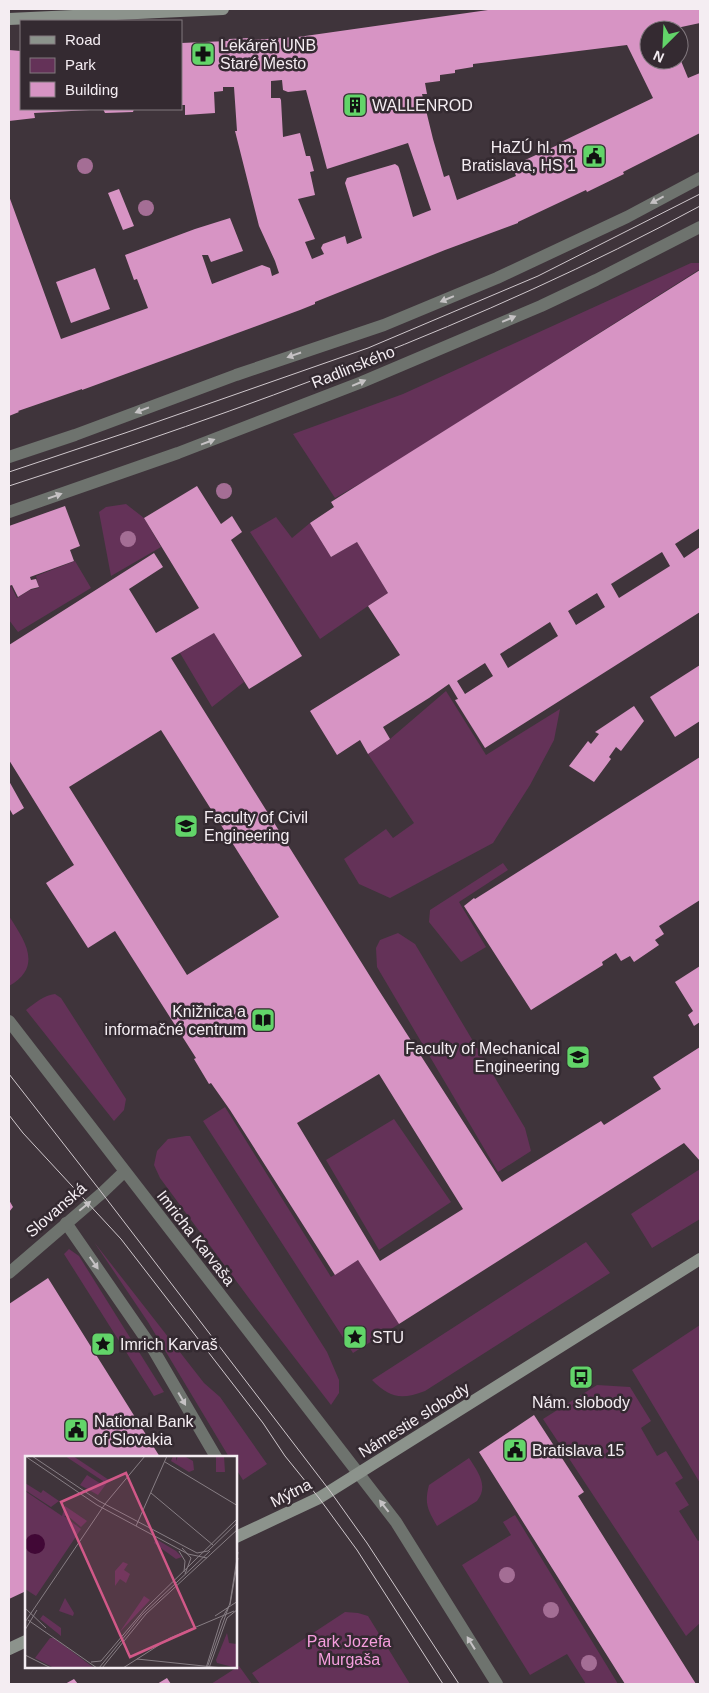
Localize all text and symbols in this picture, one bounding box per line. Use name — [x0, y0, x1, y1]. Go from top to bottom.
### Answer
legend — [20, 20, 182, 110]
north arrow — [639, 20, 689, 70]
text: Road — [65, 31, 101, 48]
place label: Lekáreň UNB Staré Mesto — [220, 37, 316, 72]
pharmacy icon: Lekáreň UNB Staré Mesto — [190, 41, 216, 67]
text: N — [651, 48, 667, 66]
text: Park — [65, 56, 96, 73]
text: Building — [65, 81, 118, 98]
building icon: WALLENROD — [342, 92, 368, 118]
place label: WALLENROD — [372, 97, 473, 114]
place label: HaZÚ hl. m. Bratislava, HS 1 — [461, 138, 576, 174]
public building icon: HaZÚ hl. m. Bratislava, HS 1 — [581, 143, 607, 169]
one-way arrow — [650, 196, 664, 204]
one-way arrow — [439, 295, 454, 303]
one-way arrow — [502, 315, 516, 323]
street label: Radlinského — [309, 343, 397, 391]
one-way arrow — [287, 352, 302, 360]
one-way arrow — [352, 378, 366, 386]
one-way arrow — [134, 407, 149, 414]
one-way arrow — [201, 438, 216, 446]
one-way arrow — [48, 492, 63, 500]
place label: Faculty of Civil Engineering — [204, 809, 308, 844]
school or university icon: Faculty of Civil Engineering — [173, 813, 199, 839]
place label: Knižnica a informačné centrum — [105, 1003, 246, 1038]
library icon: Knižnica a informačné centrum — [250, 1007, 276, 1033]
place label: Faculty of Mechanical Engineering — [405, 1040, 560, 1075]
school or university icon: Faculty of Mechanical Engineering — [565, 1044, 591, 1070]
street label: Slovanská — [23, 1179, 90, 1241]
street label: Imricha Karvaša — [154, 1187, 238, 1289]
one-way arrow — [78, 1201, 91, 1212]
one-way arrow — [89, 1256, 98, 1270]
place icon: STU — [342, 1324, 368, 1350]
place label: STU — [372, 1329, 404, 1346]
place icon: Imrich Karvaš — [90, 1331, 116, 1357]
place label: Imrich Karvaš — [120, 1336, 218, 1353]
bus stop icon: Nám. slobody — [568, 1364, 594, 1390]
street label: Námestie slobody — [356, 1379, 472, 1461]
one-way arrow — [178, 1393, 187, 1406]
place label: Nám. slobody — [532, 1394, 630, 1411]
place label: National Bank of Slovakia — [94, 1413, 195, 1448]
public building icon: National Bank of Slovakia — [63, 1417, 89, 1443]
public building icon: Bratislava 15 — [502, 1437, 528, 1463]
place label: Bratislava 15 — [532, 1442, 625, 1459]
inset map — [25, 1456, 238, 1668]
street label: Mýtna — [268, 1475, 314, 1510]
one-way arrow — [378, 1500, 389, 1513]
park label: Park Jozefa Murgaša — [307, 1633, 391, 1668]
one-way arrow — [466, 1636, 475, 1649]

